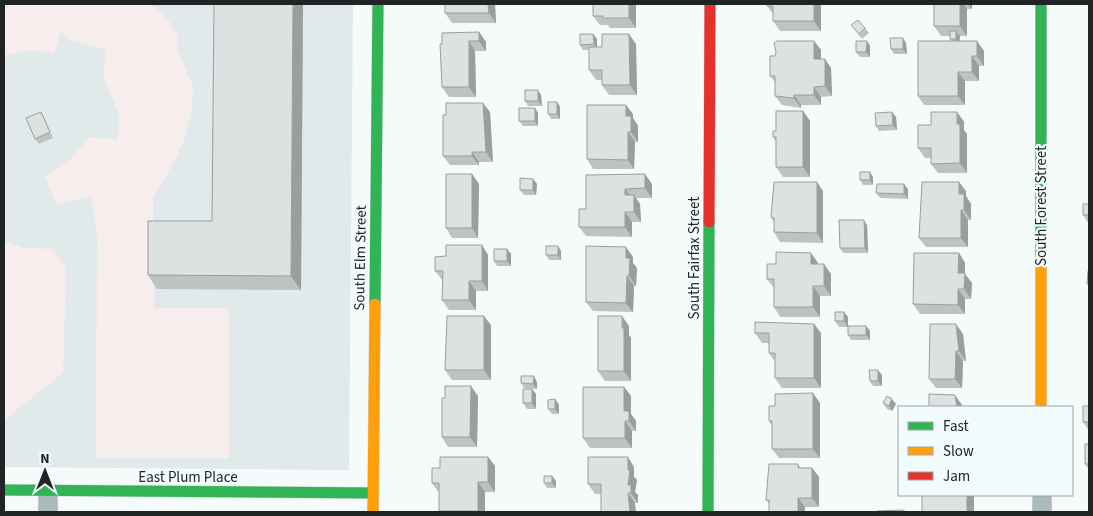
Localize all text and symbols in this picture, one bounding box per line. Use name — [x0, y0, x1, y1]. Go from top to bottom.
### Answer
street label: South Forest Street — [1031, 146, 1052, 266]
street label: South Fairfax Street — [684, 197, 705, 319]
street label: South Elm Street — [349, 205, 372, 311]
legend — [898, 406, 1073, 496]
text: Fast — [943, 416, 969, 437]
text: Slow — [943, 441, 974, 462]
north arrow — [20, 446, 70, 496]
text: N — [40, 449, 50, 469]
text: Jam — [943, 466, 970, 487]
street label: East Plum Place — [138, 467, 238, 488]

